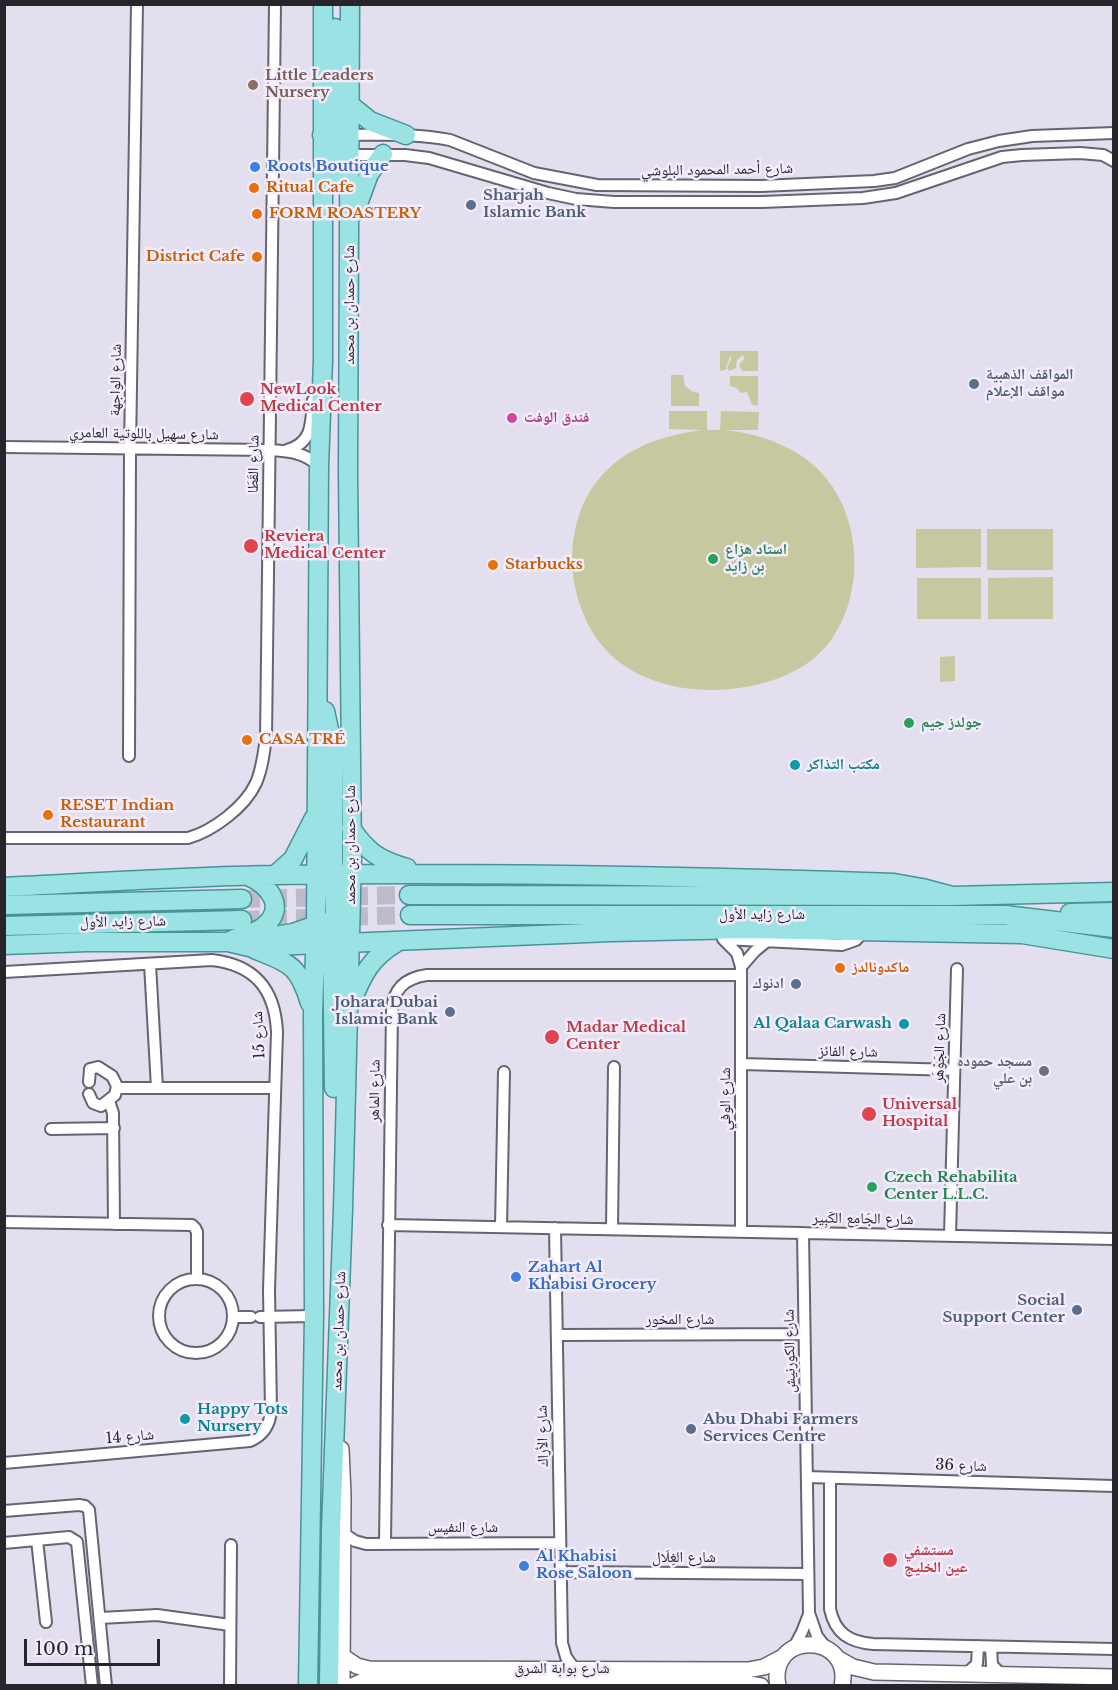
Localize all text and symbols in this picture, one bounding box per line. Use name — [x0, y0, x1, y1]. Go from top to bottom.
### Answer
place label: Little Leaders Nursery — [265, 67, 374, 102]
marker: Little Leaders Nursery — [246, 78, 260, 92]
place label: Roots Boutique — [267, 158, 389, 176]
marker: Roots Boutique — [248, 160, 262, 174]
street label: شارع أحمد المحمود البلوشي — [641, 160, 793, 180]
place label: Ritual Cafe — [266, 179, 354, 197]
marker: Ritual Cafe — [247, 181, 261, 195]
place label: Sharjah Islamic Bank — [483, 187, 586, 222]
marker: Sharjah Islamic Bank — [464, 198, 478, 212]
place label: FORM ROASTERY — [269, 205, 421, 223]
marker: FORM ROASTERY — [250, 207, 264, 221]
street label: شارع حمدان بن محمد — [341, 245, 359, 365]
place label: District Cafe — [146, 248, 245, 266]
marker: District Cafe — [250, 250, 264, 264]
street label: شارع الواجهة — [106, 344, 126, 416]
place label: المواقف الذهبية مواقف الإعلام — [986, 366, 1073, 401]
marker: المواقف الذهبية مواقف الإعلام — [967, 377, 981, 391]
place label: NewLook Medical Center — [260, 381, 382, 416]
marker: NewLook Medical Center — [238, 390, 256, 408]
place label: فندق الوفت — [524, 409, 589, 427]
marker: فندق الوفت — [505, 411, 519, 425]
street label: شارع سهيل باللوتية العامري — [69, 424, 219, 444]
street label: شارع القَطَا — [244, 435, 264, 493]
place label: Reviera Medical Center — [264, 528, 386, 563]
marker: Reviera Medical Center — [242, 537, 260, 555]
place label: استاد هزاع بن زايد — [725, 541, 787, 576]
marker: استاد هزاع بن زايد — [706, 552, 720, 566]
place label: Starbucks — [505, 556, 583, 574]
marker: Starbucks — [486, 558, 500, 572]
place label: جولدز جيم — [921, 714, 982, 732]
marker: جولدز جيم — [902, 716, 916, 730]
place label: CASA TRÉ — [259, 731, 345, 749]
marker: CASA TRÉ — [240, 733, 254, 747]
place label: مكتب التذاكر — [807, 756, 880, 774]
marker: مكتب التذاكر — [788, 758, 802, 772]
street label: شارع حمدان بن محمد — [342, 785, 360, 905]
place label: RESET Indian Restaurant — [60, 797, 174, 832]
marker: RESET Indian Restaurant — [41, 808, 55, 822]
street label: شارع زايد الأول — [719, 906, 805, 924]
street label: شارع زايد الأول — [80, 912, 166, 932]
place label: ماكدونالدز — [852, 959, 909, 977]
marker: ماكدونالدز — [833, 961, 847, 975]
place label: ادنوك — [753, 975, 784, 993]
marker: ادنوك — [789, 977, 803, 991]
place label: Johara Dubai Islamic Bank — [334, 994, 438, 1029]
marker: Johara Dubai Islamic Bank — [443, 1005, 457, 1019]
street label: شارع 15 — [249, 1011, 269, 1059]
street label: شارع الجَوْهَر — [930, 1013, 950, 1083]
place label: Al Qalaa Carwash — [753, 1015, 892, 1033]
marker: Al Qalaa Carwash — [897, 1017, 911, 1031]
place label: Madar Medical Center — [566, 1019, 686, 1054]
marker: Madar Medical Center — [543, 1028, 561, 1046]
street label: شارع الفائز — [818, 1042, 878, 1062]
place label: مسجد حموده بن علي — [957, 1053, 1032, 1088]
street label: شارع الماهر — [365, 1059, 385, 1123]
marker: مسجد حموده بن علي — [1037, 1064, 1051, 1078]
street label: شارع الوفي — [717, 1067, 735, 1131]
place label: Universal Hospital — [882, 1096, 957, 1131]
marker: Universal Hospital — [860, 1105, 878, 1123]
place label: Czech Rehabilita Center L.L.C. — [884, 1169, 1018, 1204]
marker: Czech Rehabilita Center L.L.C. — [865, 1180, 879, 1194]
street label: شارع الجَامِع الكَبِير — [812, 1209, 914, 1229]
place label: Zahart Al Khabisi Grocery — [528, 1259, 656, 1294]
marker: Zahart Al Khabisi Grocery — [509, 1270, 523, 1284]
street label: شارع حمدان بن محمد — [328, 1271, 350, 1391]
place label: Social Support Center — [942, 1292, 1065, 1327]
marker: Social Support Center — [1070, 1303, 1084, 1317]
street label: شارع الكورنيش — [780, 1309, 800, 1393]
street label: شارع المخور — [646, 1311, 714, 1329]
place label: Happy Tots Nursery — [197, 1401, 288, 1436]
street label: شارع الأراك — [533, 1405, 553, 1467]
place label: Abu Dhabi Farmers Services Centre — [703, 1411, 858, 1446]
marker: Happy Tots Nursery — [178, 1412, 192, 1426]
marker: Abu Dhabi Farmers Services Centre — [684, 1422, 698, 1436]
street label: شارع 14 — [105, 1426, 155, 1448]
street label: شارع 36 — [935, 1456, 987, 1476]
street label: شارع النفيس — [428, 1519, 498, 1537]
place label: مستشفي عين الخليج — [904, 1542, 967, 1577]
place label: Al Khabisi Rose Saloon — [536, 1548, 632, 1583]
street label: شارع الغِلَال — [652, 1549, 716, 1567]
marker: مستشفي عين الخليج — [881, 1551, 899, 1569]
marker: Al Khabisi Rose Saloon — [517, 1559, 531, 1573]
scale bar — [27, 1627, 164, 1665]
text: 100 m — [35, 1638, 93, 1660]
street label: شارع بوابة الشرق — [514, 1660, 610, 1678]

